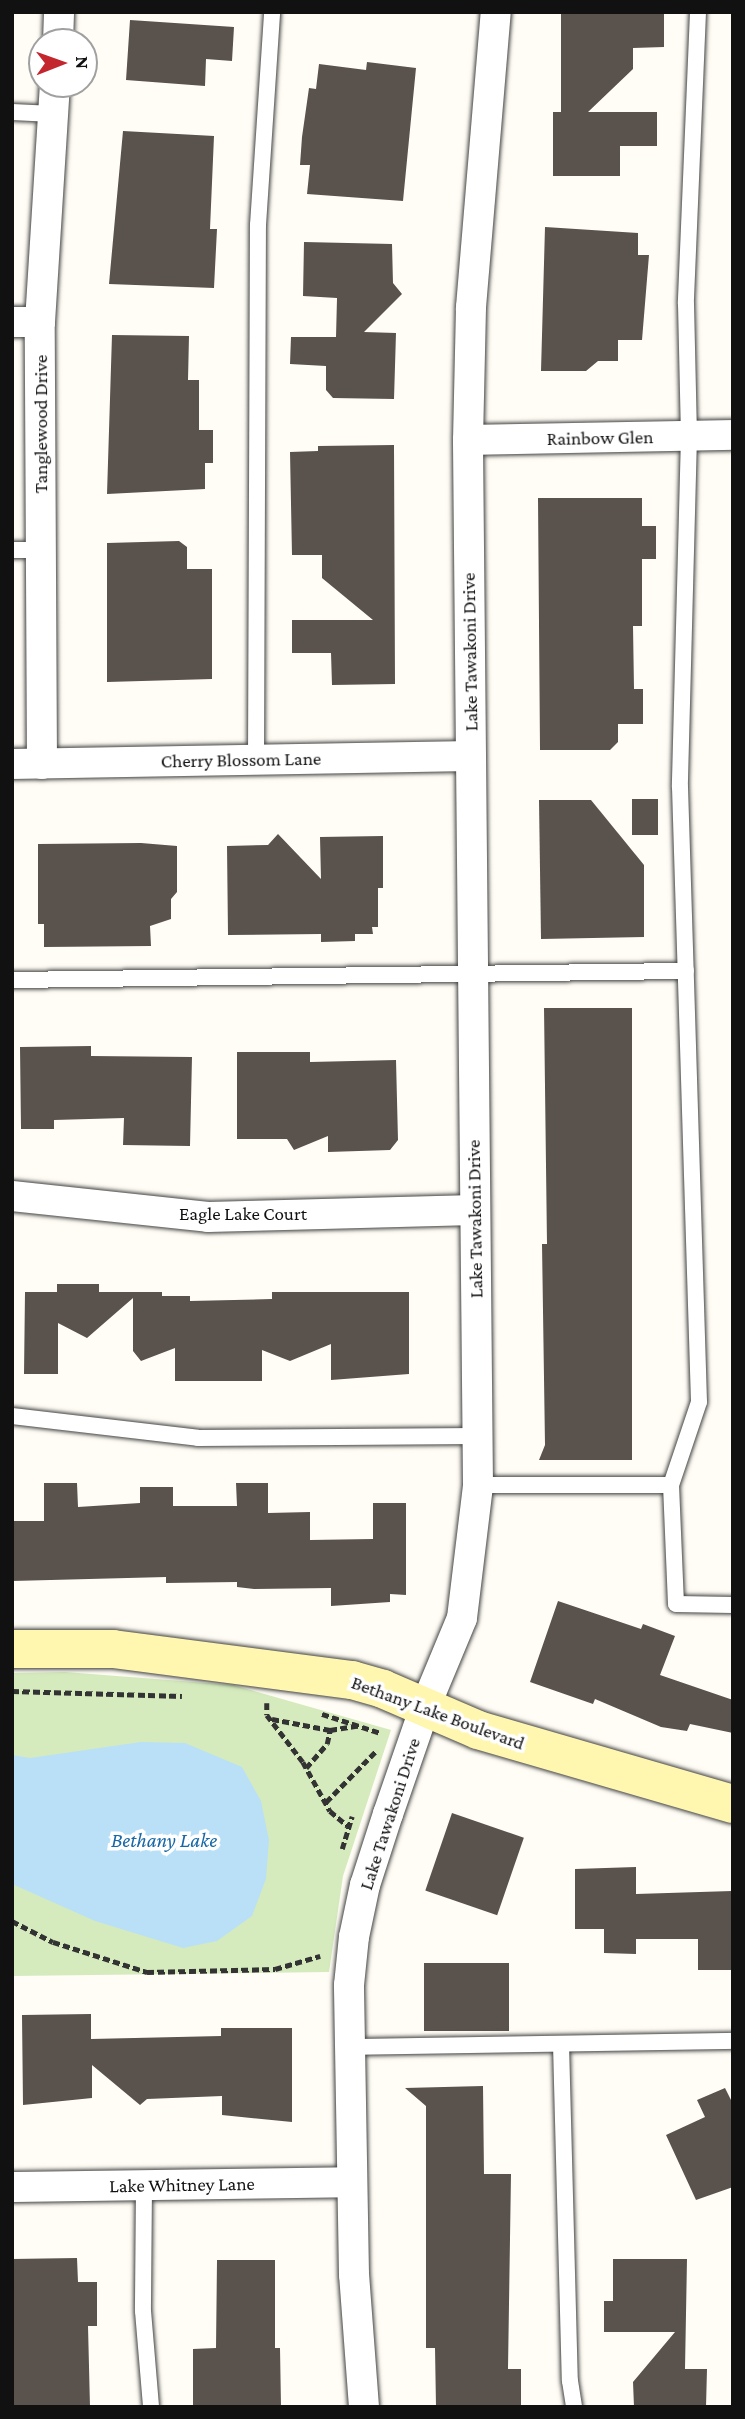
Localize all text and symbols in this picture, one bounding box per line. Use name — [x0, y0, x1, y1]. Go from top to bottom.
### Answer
north arrow — [28, 28, 98, 98]
text: N — [72, 56, 93, 69]
street label: Tanglewood Drive — [30, 355, 52, 493]
street label: Rainbow Glen — [547, 426, 653, 450]
street label: Lake Tawakoni Drive — [457, 573, 483, 731]
street label: Cherry Blossom Lane — [161, 747, 321, 773]
street label: Lake Tawakoni Drive — [462, 1140, 488, 1298]
street label: Eagle Lake Court — [179, 1203, 307, 1225]
street label: Bethany Lake Boulevard — [348, 1671, 528, 1755]
street label: Lake Tawakoni Drive — [355, 1735, 425, 1893]
water label: Bethany Lake — [111, 1827, 217, 1853]
street label: Lake Whitney Lane — [109, 2172, 255, 2198]

